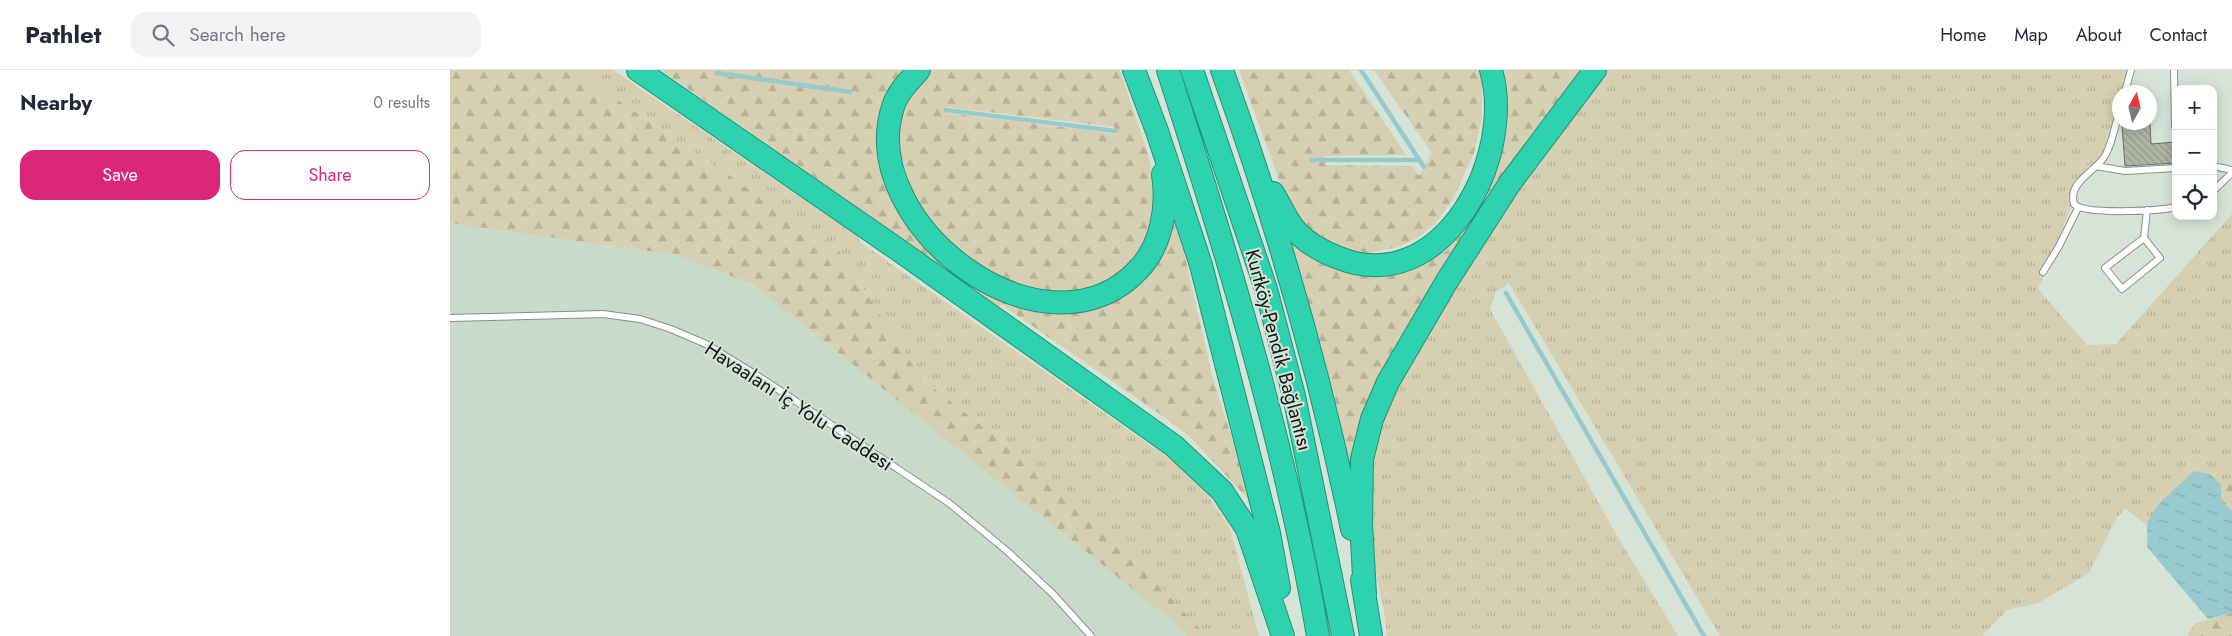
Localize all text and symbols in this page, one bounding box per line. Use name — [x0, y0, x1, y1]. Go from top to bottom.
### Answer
search box — [131, 12, 481, 57]
text: Pathlet — [25, 17, 101, 52]
icon: search — [149, 21, 177, 49]
text: Search here — [189, 21, 285, 48]
text: Home — [1940, 22, 1986, 48]
text: Map — [2014, 22, 2048, 48]
text: About — [2076, 22, 2121, 48]
text: Contact — [2149, 22, 2207, 48]
north arrow — [2112, 85, 2157, 130]
map controls — [2172, 85, 2217, 220]
button: + — [2172, 85, 2217, 130]
text: Nearby — [20, 88, 92, 118]
text: 0 results — [373, 91, 430, 114]
button: − — [2172, 130, 2217, 175]
button: Save — [20, 150, 220, 200]
button: Share — [230, 150, 430, 200]
button: locate — [2172, 175, 2217, 220]
street label: Kurtköy-Pendik Bağlantısı — [1238, 246, 1319, 454]
street label: Havaalanı İç Yolu Caddesi — [699, 335, 899, 478]

